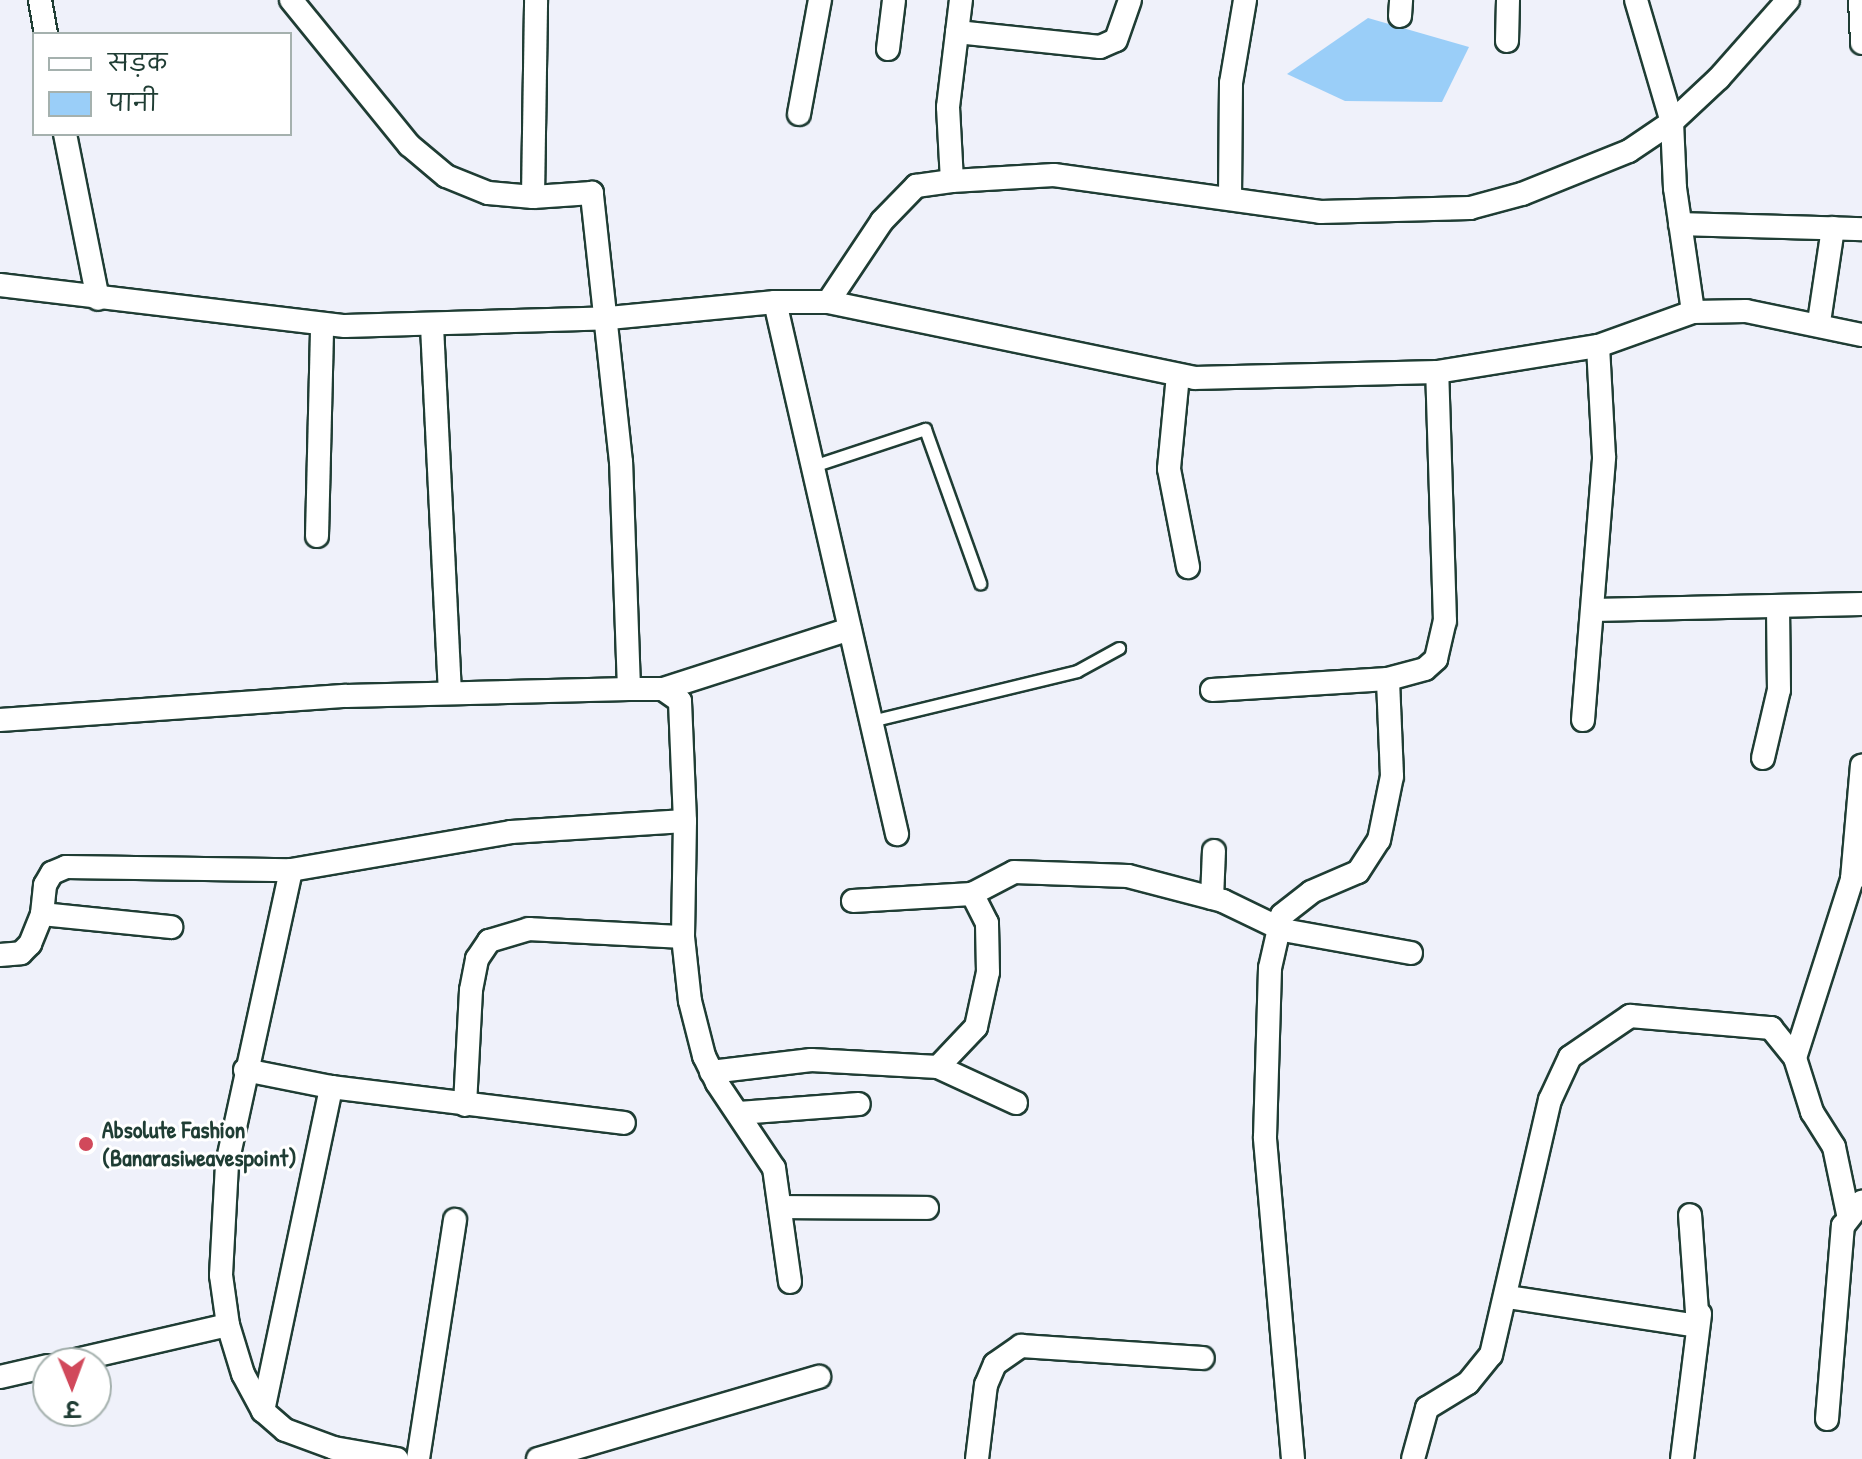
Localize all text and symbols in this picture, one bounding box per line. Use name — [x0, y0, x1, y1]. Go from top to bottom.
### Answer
legend — [32, 32, 292, 136]
text: सड़क — [108, 46, 167, 78]
text: पानी — [108, 86, 157, 118]
place label: Absolute Fashion (Banarasiweavespoint) — [102, 1116, 297, 1172]
marker: Absolute Fashion (Banarasiweavespoint) — [77, 1135, 95, 1153]
north arrow — [32, 1347, 112, 1427]
text: उ — [65, 1394, 80, 1424]

